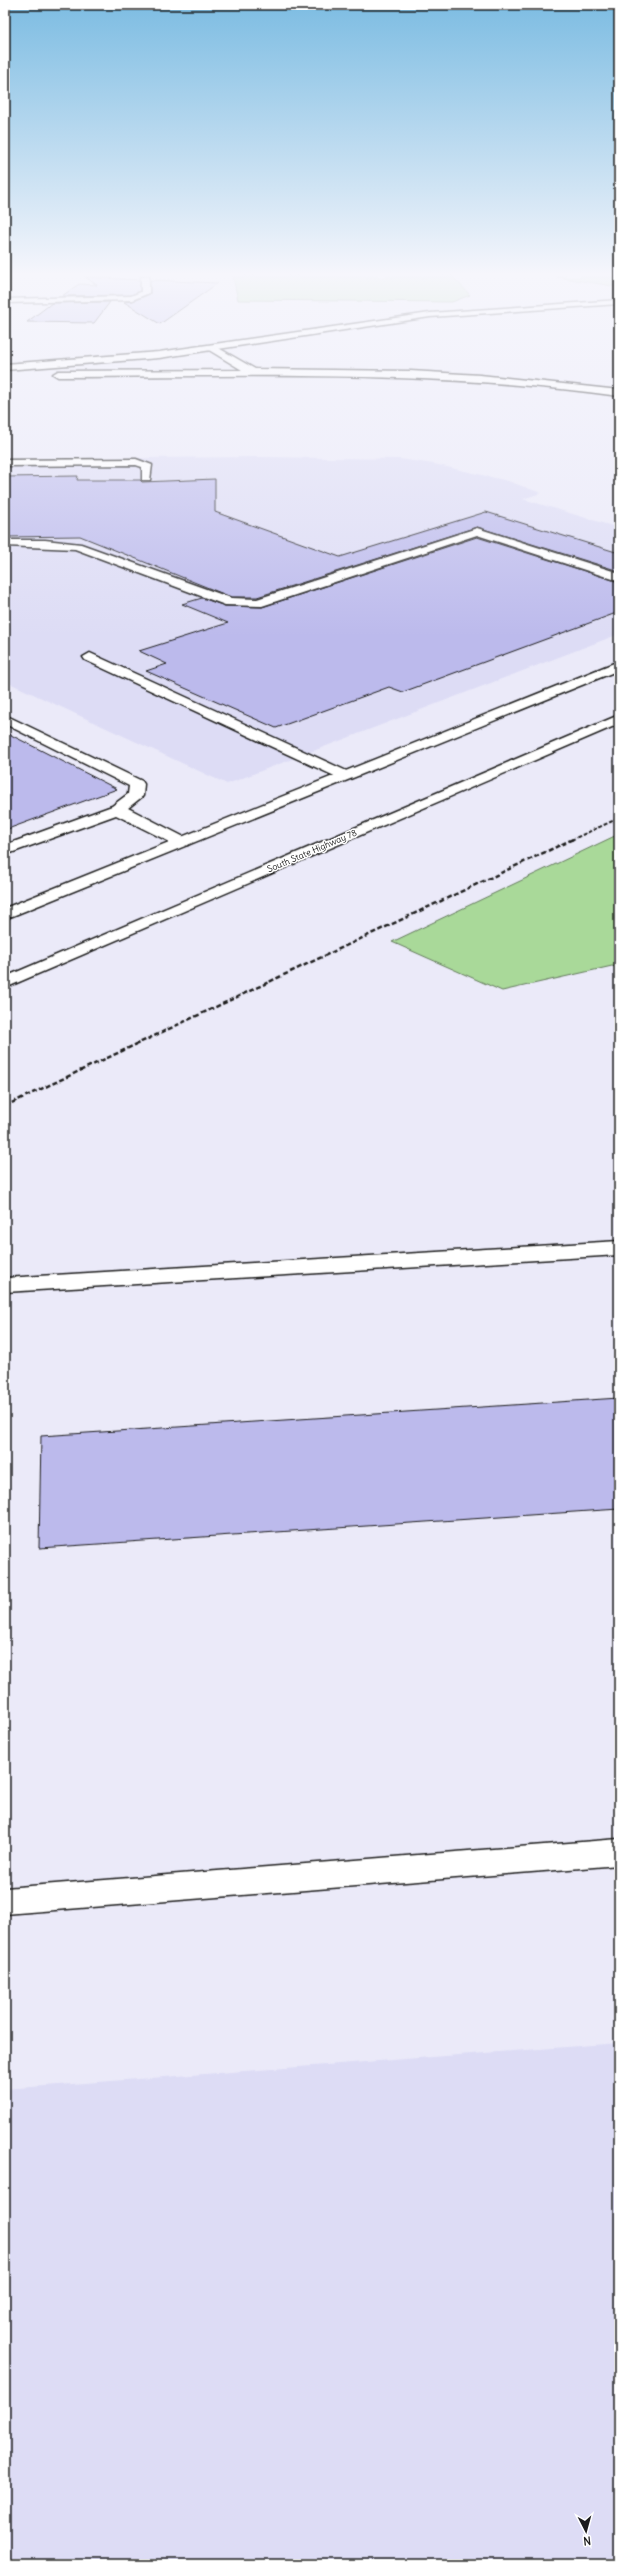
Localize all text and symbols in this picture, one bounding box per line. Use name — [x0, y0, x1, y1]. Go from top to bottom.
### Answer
street label: South State Highway 78 — [265, 827, 358, 874]
north arrow — [566, 2511, 606, 2551]
text: N — [583, 2534, 592, 2548]

